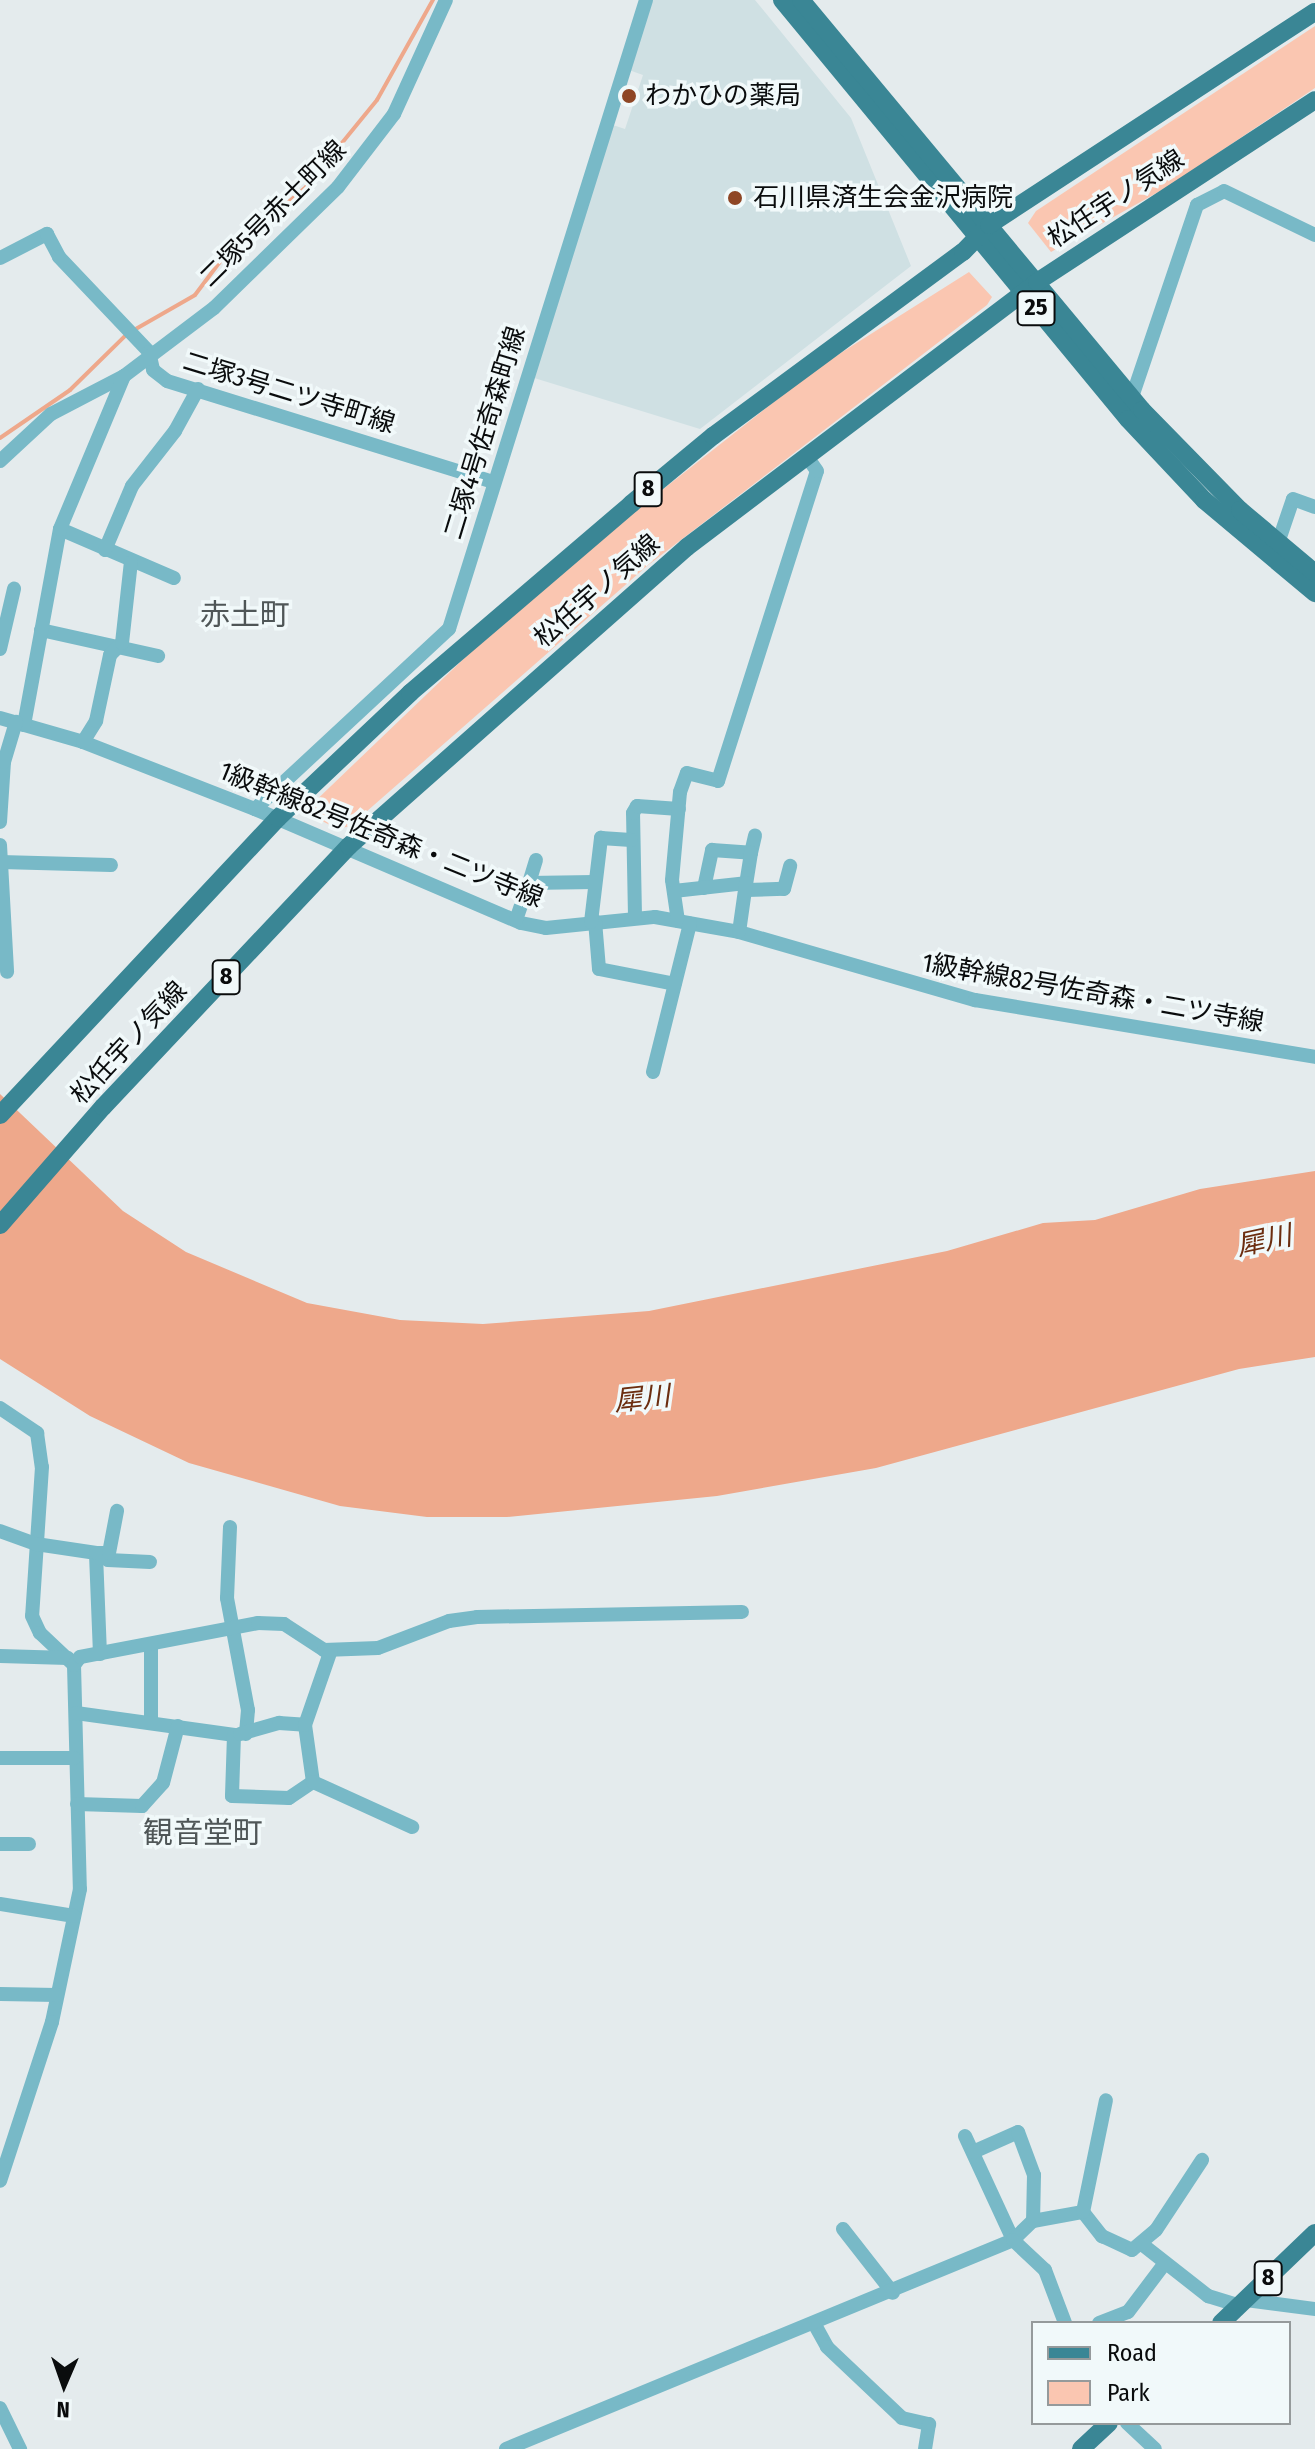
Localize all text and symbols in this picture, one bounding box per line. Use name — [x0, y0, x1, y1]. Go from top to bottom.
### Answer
place label: わかひの薬局 — [645, 80, 801, 112]
marker: わかひの薬局 — [620, 87, 638, 105]
street label: 二塚5号赤土町線 — [193, 134, 353, 294]
street label: 松任宇ノ気線 — [1042, 143, 1190, 255]
place label: 石川県済生会金沢病院 — [753, 182, 1013, 214]
marker: 石川県済生会金沢病院 — [724, 187, 746, 209]
road number: 25 — [1016, 288, 1056, 328]
street label: 二塚4号佐奇森町線 — [438, 323, 532, 543]
street label: 二塚3号二ツ寺町線 — [179, 346, 399, 440]
road number: 8 — [632, 469, 664, 509]
street label: 松任宇ノ気線 — [528, 528, 666, 654]
district label: 赤土町 — [200, 597, 290, 633]
street label: 1級幹線82号佐奇森・二ツ寺線 — [215, 756, 547, 914]
street label: 1級幹線82号佐奇森・二ツ寺線 — [920, 948, 1266, 1038]
road number: 8 — [210, 957, 242, 997]
street label: 松任宇ノ気線 — [64, 975, 194, 1111]
water label: 犀川 — [1233, 1219, 1295, 1263]
water label: 犀川 — [612, 1379, 672, 1419]
district label: 観音堂町 — [143, 1815, 263, 1851]
road number: 8 — [1252, 2258, 1284, 2298]
legend — [1031, 2321, 1291, 2425]
text: Road — [1107, 2339, 1157, 2367]
north arrow — [24, 2345, 104, 2425]
text: Park — [1107, 2379, 1150, 2407]
text: N — [56, 2396, 70, 2423]

